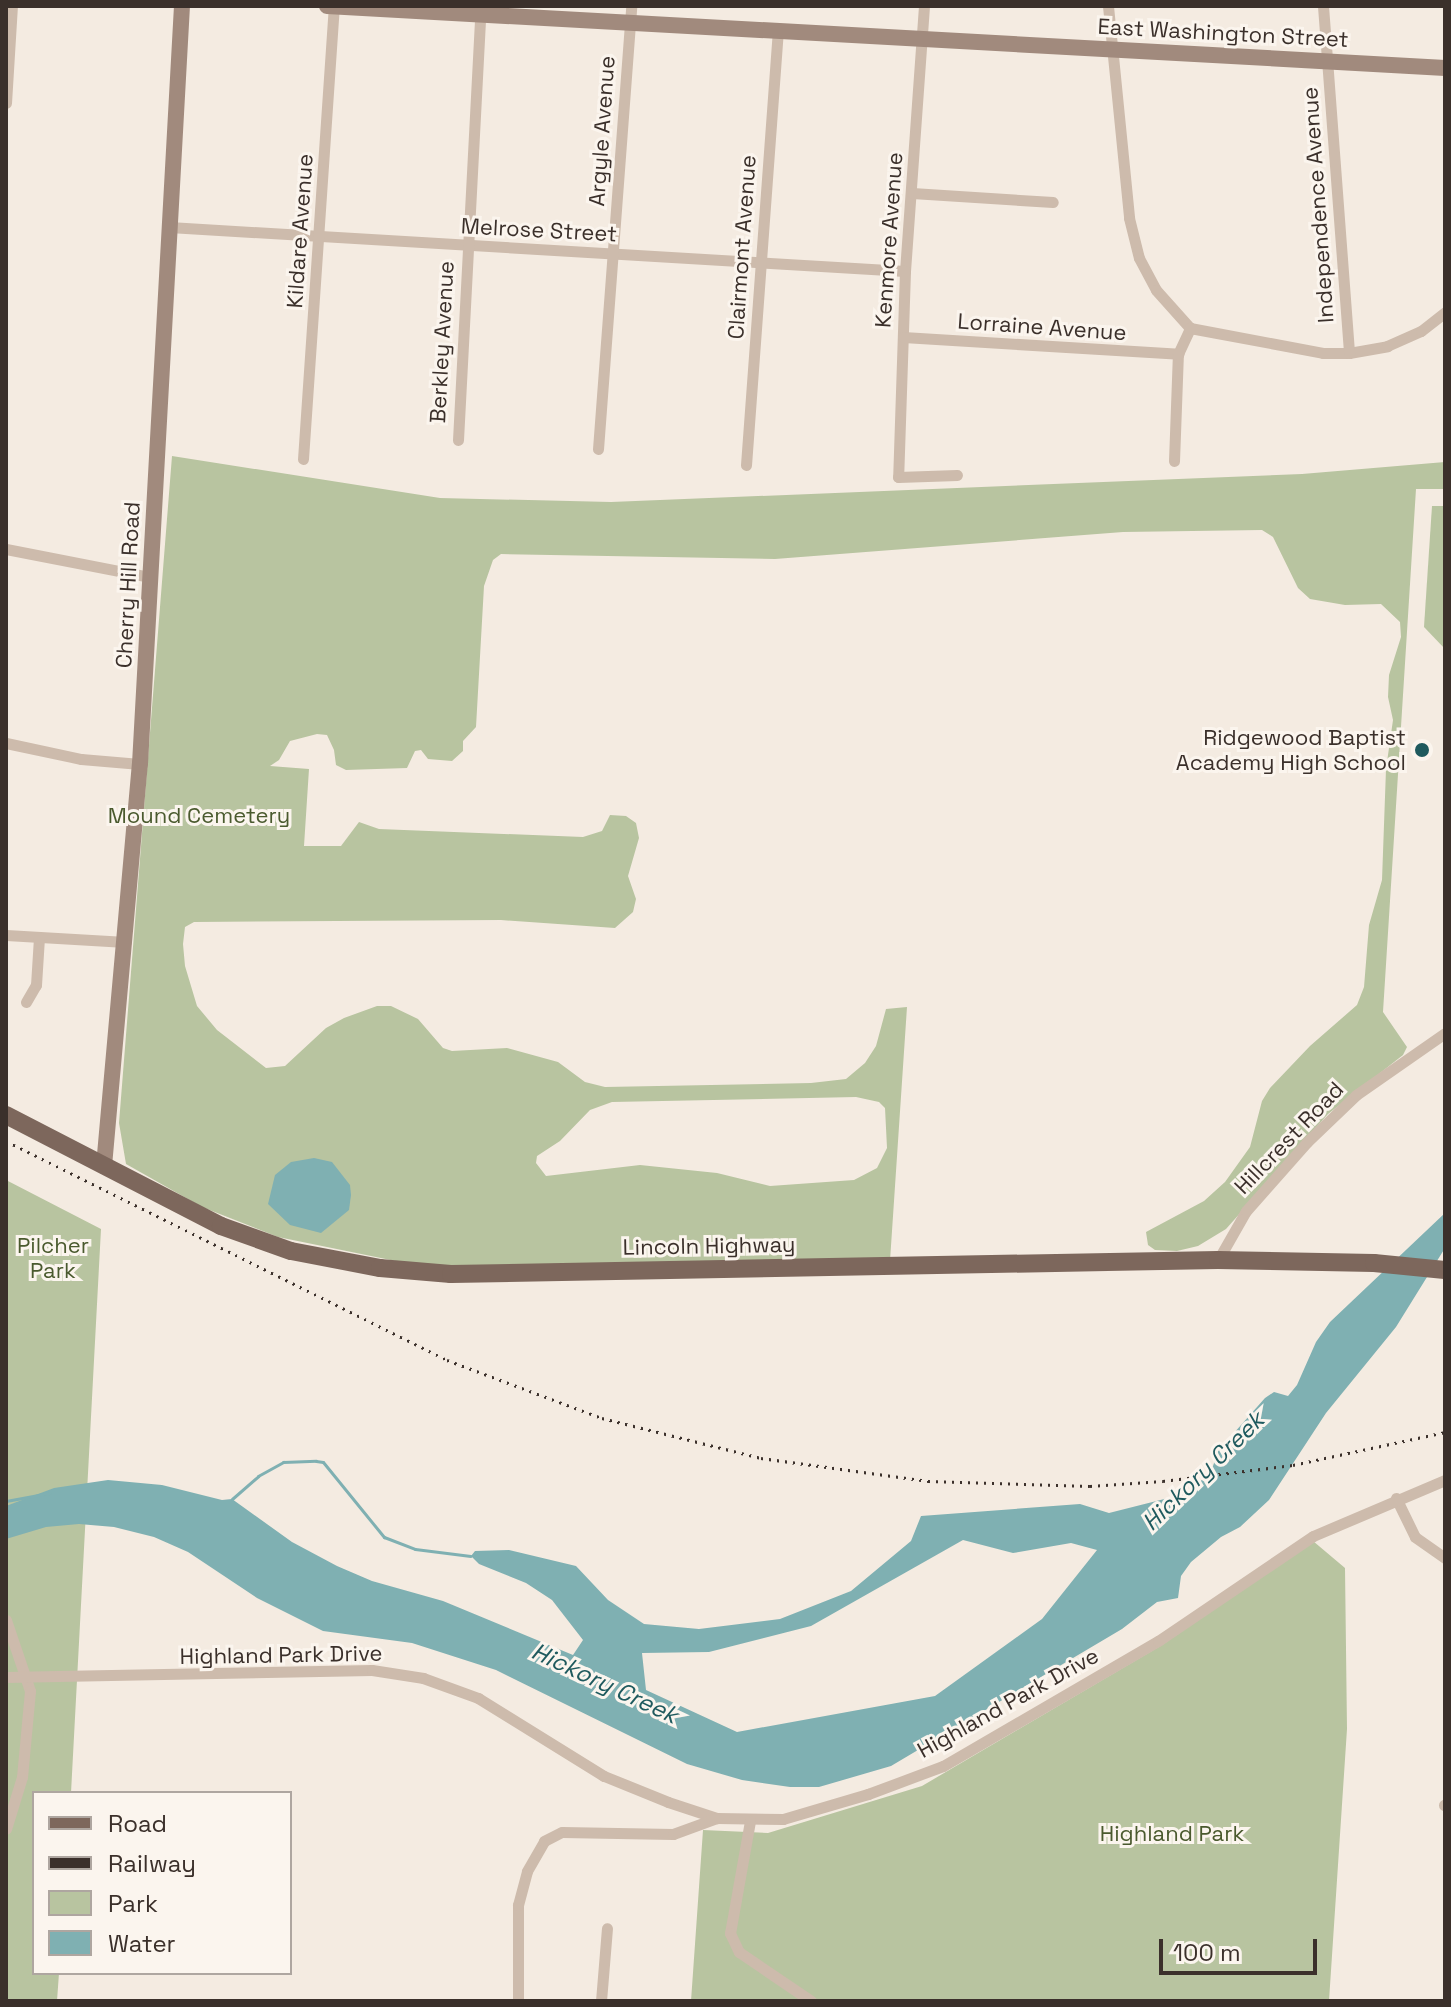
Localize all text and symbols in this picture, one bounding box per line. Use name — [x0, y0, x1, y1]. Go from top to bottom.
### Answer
street label: East Washington Street — [1097, 13, 1349, 53]
street label: Argyle Avenue — [584, 55, 620, 207]
street label: Independence Avenue — [1297, 86, 1339, 324]
street label: Kenmore Avenue — [870, 151, 908, 329]
street label: Kildare Avenue — [281, 153, 319, 309]
street label: Clairmont Avenue — [722, 154, 762, 340]
street label: Melrose Street — [460, 213, 618, 247]
street label: Berkley Avenue — [425, 260, 459, 424]
street label: Lorraine Avenue — [956, 308, 1128, 346]
street label: Cherry Hill Road — [110, 501, 146, 669]
place label: Ridgewood Baptist Academy High School — [1176, 724, 1406, 776]
marker: Ridgewood Baptist Academy High School — [1413, 741, 1431, 759]
park label: Mound Cemetery — [108, 803, 290, 829]
street label: Hillcrest Road — [1229, 1076, 1349, 1200]
street label: Lincoln Highway — [622, 1231, 796, 1261]
park label: Pilcher Park — [17, 1232, 89, 1284]
water label: Hickory Creek — [1136, 1406, 1270, 1536]
water label: Hickory Creek — [527, 1636, 683, 1730]
street label: Highland Park Drive — [179, 1640, 383, 1670]
street label: Highland Park Drive — [913, 1642, 1103, 1764]
legend — [32, 1791, 292, 1975]
text: Road — [108, 1808, 167, 1839]
park label: Highland Park — [1100, 1821, 1244, 1847]
text: Railway — [108, 1848, 196, 1879]
text: Park — [108, 1888, 158, 1919]
scale bar — [1163, 1923, 1321, 1973]
text: Water — [108, 1928, 176, 1959]
text: 100 m — [1173, 1937, 1241, 1968]

